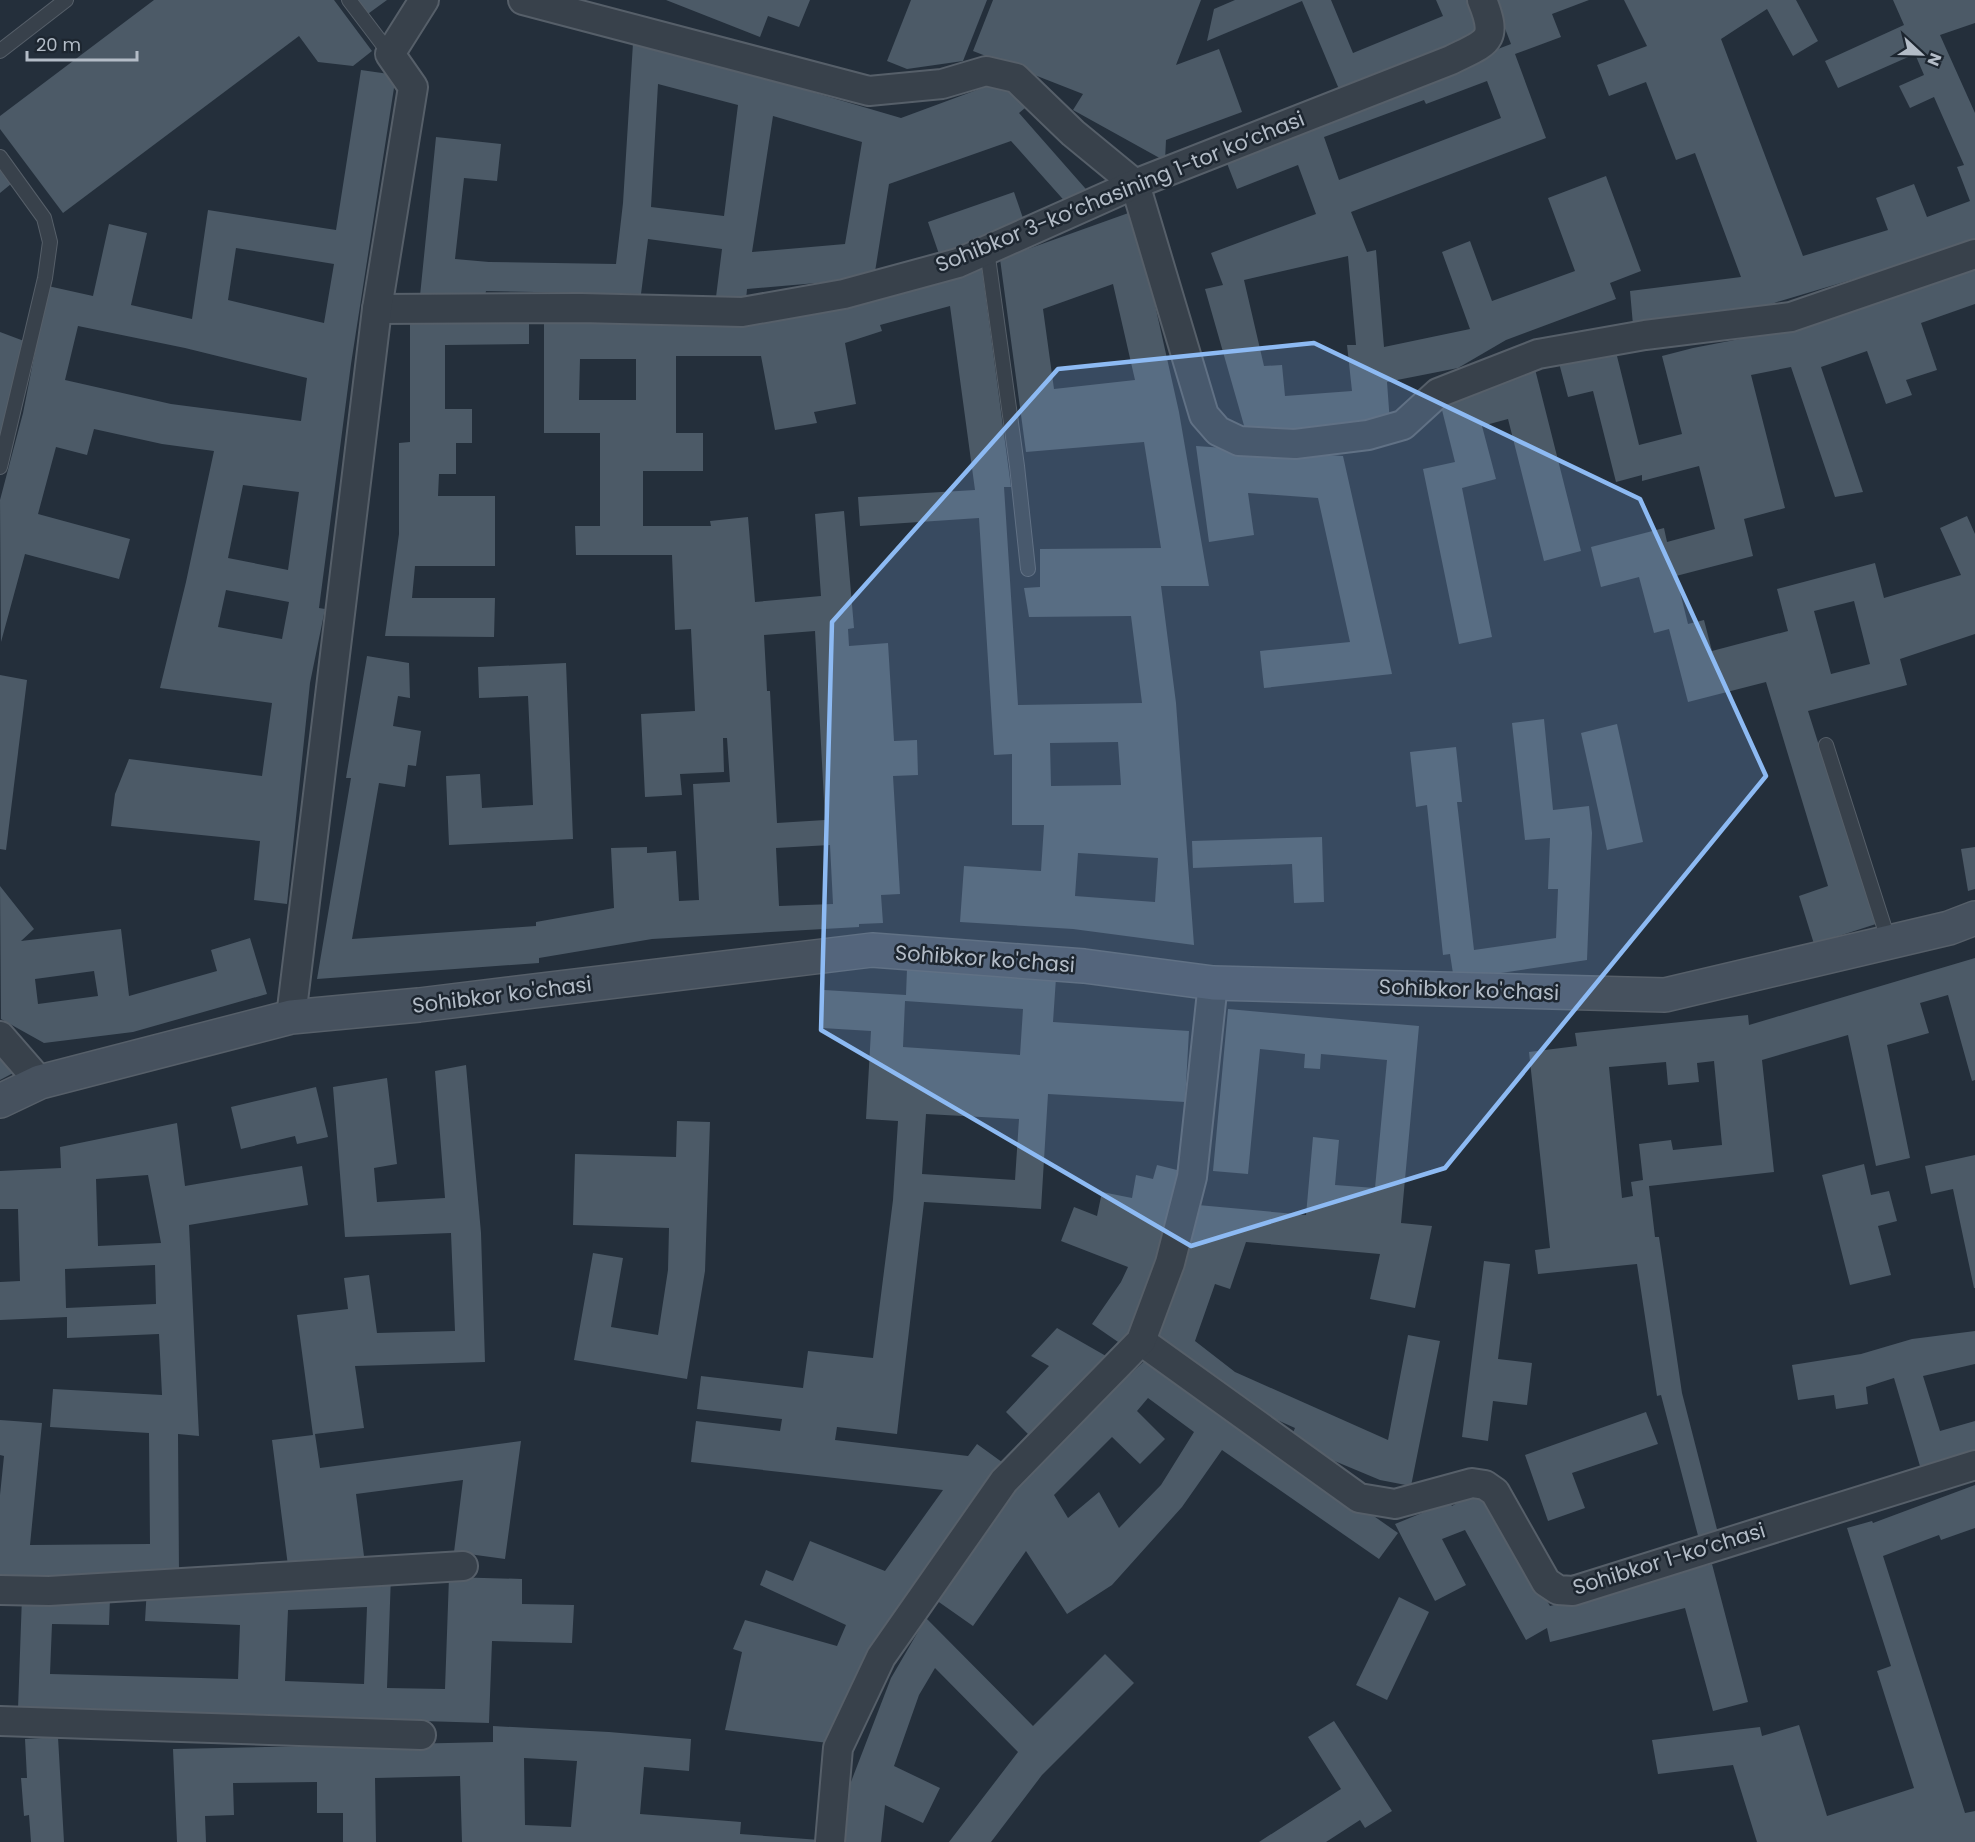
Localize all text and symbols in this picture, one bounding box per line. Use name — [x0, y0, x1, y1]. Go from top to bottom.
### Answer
scale bar — [27, 24, 136, 62]
north arrow — [1891, 24, 1951, 84]
text: 20 m — [36, 32, 81, 57]
text: N — [1922, 50, 1947, 69]
street label: Sohibkor 3-ko‘chasining 1-tor ko‘chasi — [931, 104, 1309, 279]
street label: Sohibkor ko'chasi — [894, 938, 1076, 979]
street label: Sohibkor ko'chasi — [411, 969, 593, 1020]
street label: Sohibkor ko'chasi — [1378, 972, 1560, 1007]
street label: Sohibkor 1-koʼchasi — [1569, 1515, 1769, 1602]

